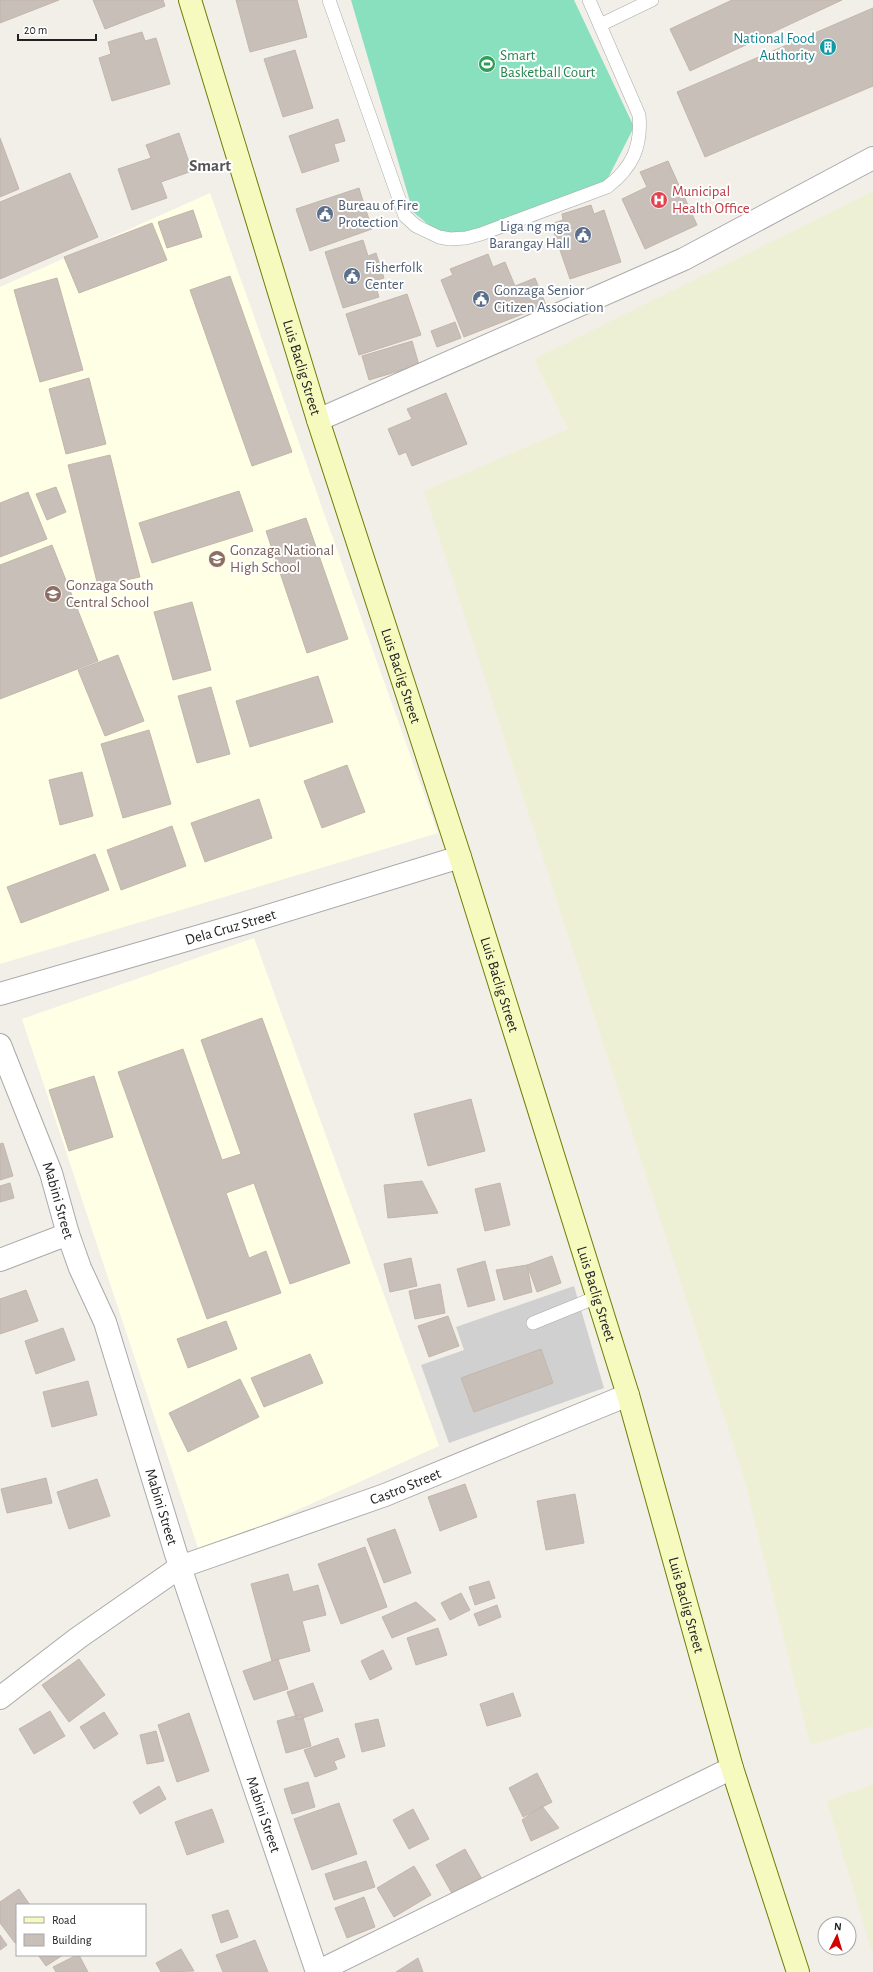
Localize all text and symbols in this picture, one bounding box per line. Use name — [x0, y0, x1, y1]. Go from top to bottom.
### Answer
scale bar — [18, 16, 96, 42]
text: 20 m — [24, 24, 47, 36]
place label: National Food Authority — [733, 31, 816, 63]
building icon: National Food Authority — [818, 37, 838, 57]
place label: Smart Basketball Court — [500, 48, 596, 80]
sports icon: Smart Basketball Court — [477, 54, 497, 74]
district label: Smart — [189, 157, 231, 174]
place label: Municipal Health Office — [672, 184, 750, 216]
hospital icon: Municipal Health Office — [649, 190, 669, 210]
place label: Bureau of Fire Protection — [338, 198, 418, 230]
public building icon: Bureau of Fire Protection — [315, 204, 335, 224]
place label: Liga ng mga Barangay Hall — [489, 219, 570, 251]
public building icon: Liga ng mga Barangay Hall — [573, 225, 593, 245]
place label: Fisherfolk Center — [365, 260, 423, 292]
public building icon: Fisherfolk Center — [342, 266, 362, 286]
place label: Gonzaga Senior Citizen Association — [494, 283, 604, 315]
public building icon: Gonzaga Senior Citizen Association — [471, 289, 491, 309]
street label: Luis Baclig Street — [280, 318, 324, 417]
place label: Gonzaga National High School — [230, 543, 334, 575]
school or university icon: Gonzaga National High School — [207, 549, 227, 569]
place label: Gonzaga South Central School — [66, 578, 154, 610]
school or university icon: Gonzaga South Central School — [43, 584, 63, 604]
street label: Luis Baclig Street — [379, 626, 424, 725]
street label: Dela Cruz Street — [183, 906, 278, 947]
street label: Luis Baclig Street — [478, 935, 522, 1034]
street label: Mabini Street — [40, 1160, 77, 1241]
street label: Luis Baclig Street — [574, 1244, 618, 1343]
street label: Castro Street — [368, 1465, 443, 1507]
street label: Mabini Street — [143, 1467, 180, 1547]
street label: Luis Baclig Street — [666, 1555, 707, 1655]
street label: Mabini Street — [244, 1774, 284, 1854]
legend — [16, 1904, 146, 1956]
text: Road — [52, 1914, 76, 1926]
north arrow — [817, 1916, 857, 1956]
text: N — [834, 1921, 842, 1932]
text: Building — [52, 1934, 92, 1946]

